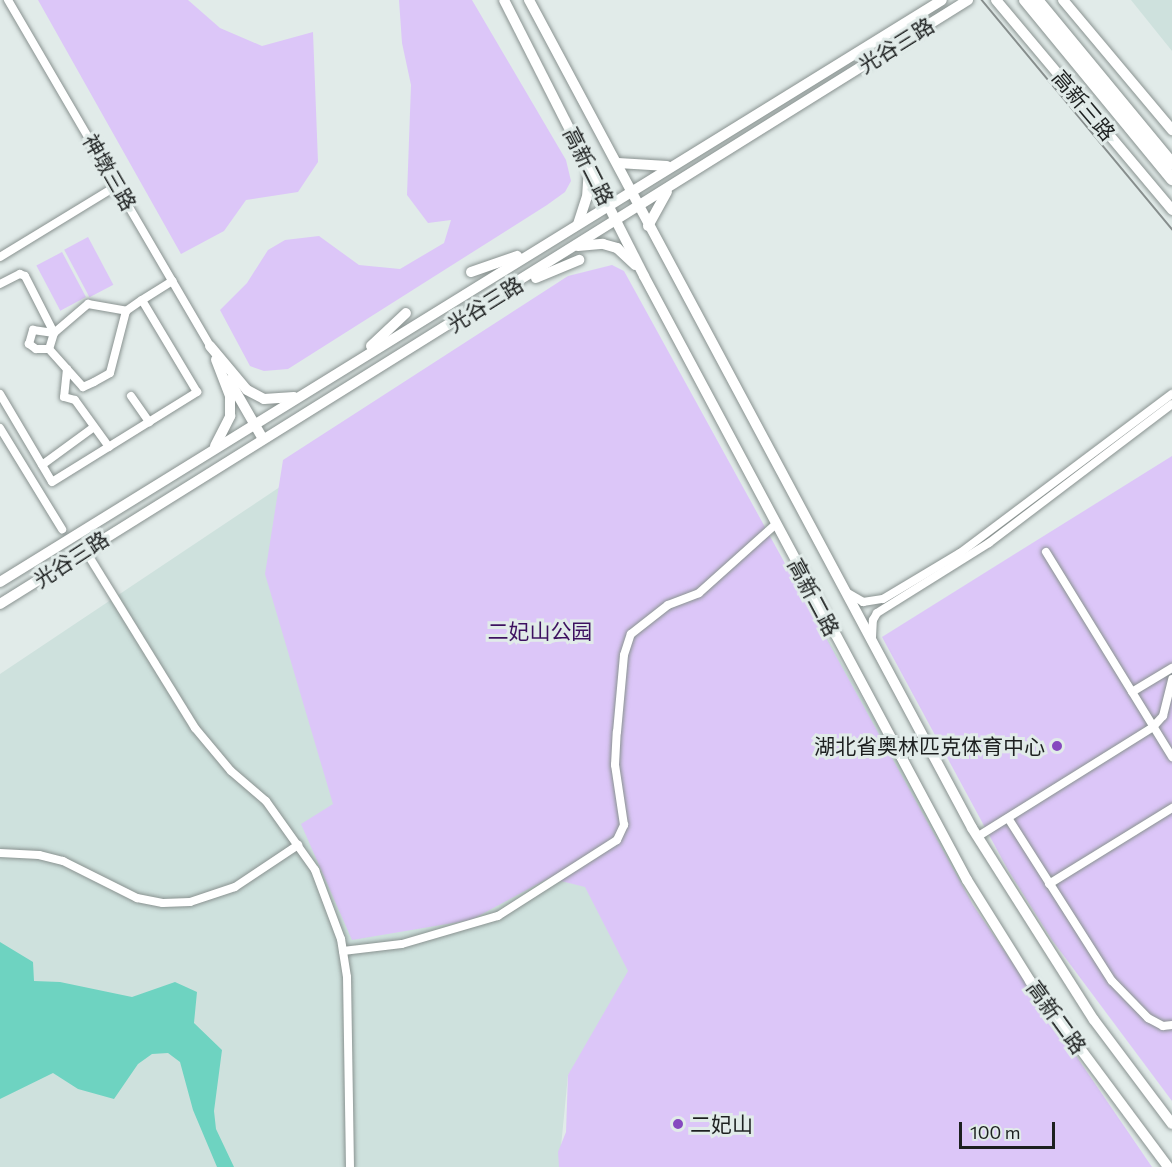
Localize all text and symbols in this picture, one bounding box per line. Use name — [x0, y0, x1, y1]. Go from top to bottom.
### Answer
street label: 光谷三路 — [854, 12, 938, 78]
street label: 高新三路 — [1047, 65, 1121, 145]
street label: 高新二路 — [559, 123, 619, 209]
street label: 神墩三路 — [78, 129, 142, 215]
street label: 光谷三路 — [443, 271, 527, 337]
street label: 光谷三路 — [29, 526, 113, 592]
street label: 高新二路 — [783, 554, 845, 640]
park label: 二妃山公园 — [488, 618, 592, 644]
place label: 湖北省奥林匹克体育中心 — [814, 733, 1045, 759]
marker: 湖北省奥林匹克体育中心 — [1050, 739, 1064, 753]
street label: 高新二路 — [1022, 976, 1092, 1058]
scale bar — [962, 1110, 1058, 1148]
place label: 二妃山 — [690, 1111, 753, 1137]
marker: 二妃山 — [671, 1117, 685, 1131]
text: 100 m — [970, 1121, 1020, 1143]

